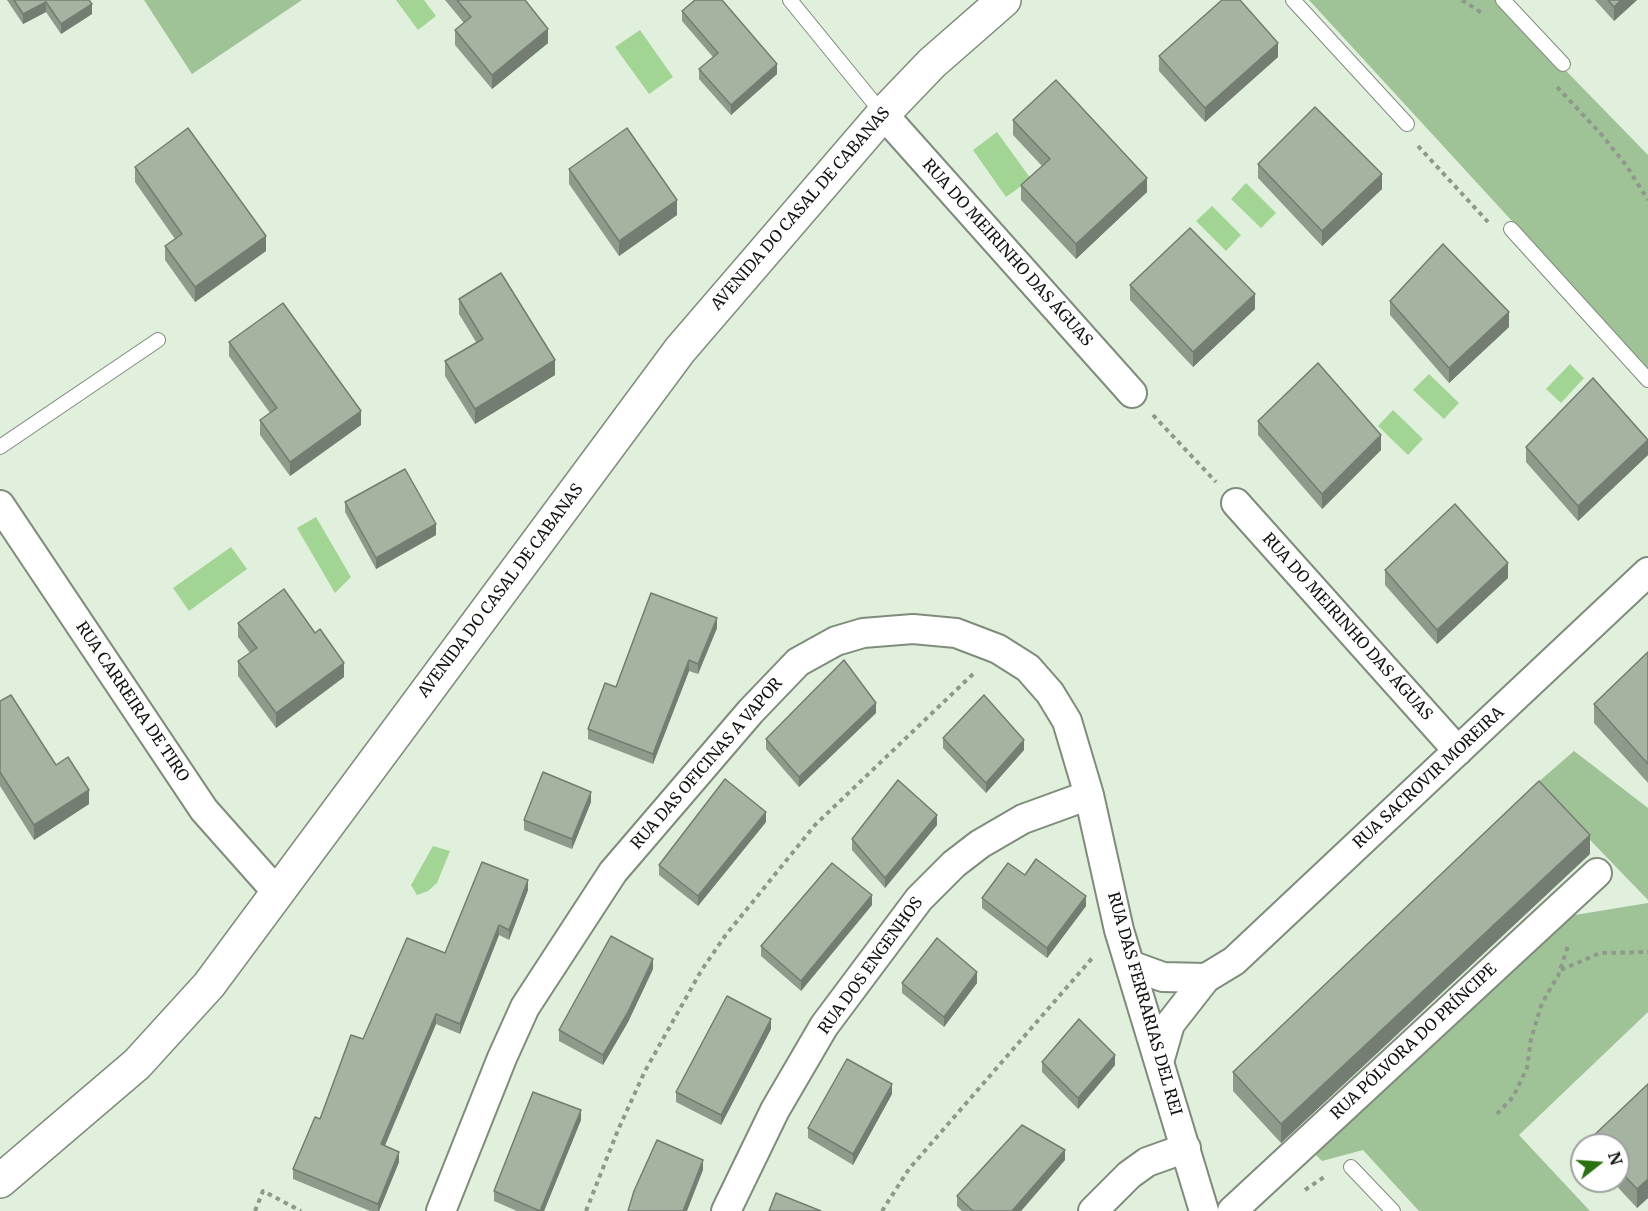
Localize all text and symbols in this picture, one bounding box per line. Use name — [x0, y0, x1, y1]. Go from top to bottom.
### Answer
street label: AVENIDA DO CASAL DE CABANAS — [708, 104, 894, 314]
street label: RUA DO MEIRINHO DAS ÁGUAS — [918, 156, 1096, 350]
street label: AVENIDA DO CASAL DE CABANAS — [414, 480, 588, 702]
street label: RUA DO MEIRINHO DAS ÁGUAS — [1258, 530, 1436, 724]
street label: RUA CARREIRA DE TIRO — [71, 618, 193, 786]
street label: RUA DAS OFICINAS A VAPOR — [627, 674, 787, 854]
street label: RUA SACROVIR MOREIRA — [1350, 703, 1508, 853]
street label: RUA DAS FERRARIAS DEL REI — [1103, 890, 1185, 1118]
street label: RUA DOS ENGENHOS — [815, 894, 927, 1038]
street label: RUA PÓLVORA DO PRÍNCIPE — [1327, 960, 1501, 1124]
north arrow — [1570, 1133, 1630, 1193]
text: N — [1604, 1149, 1627, 1167]

